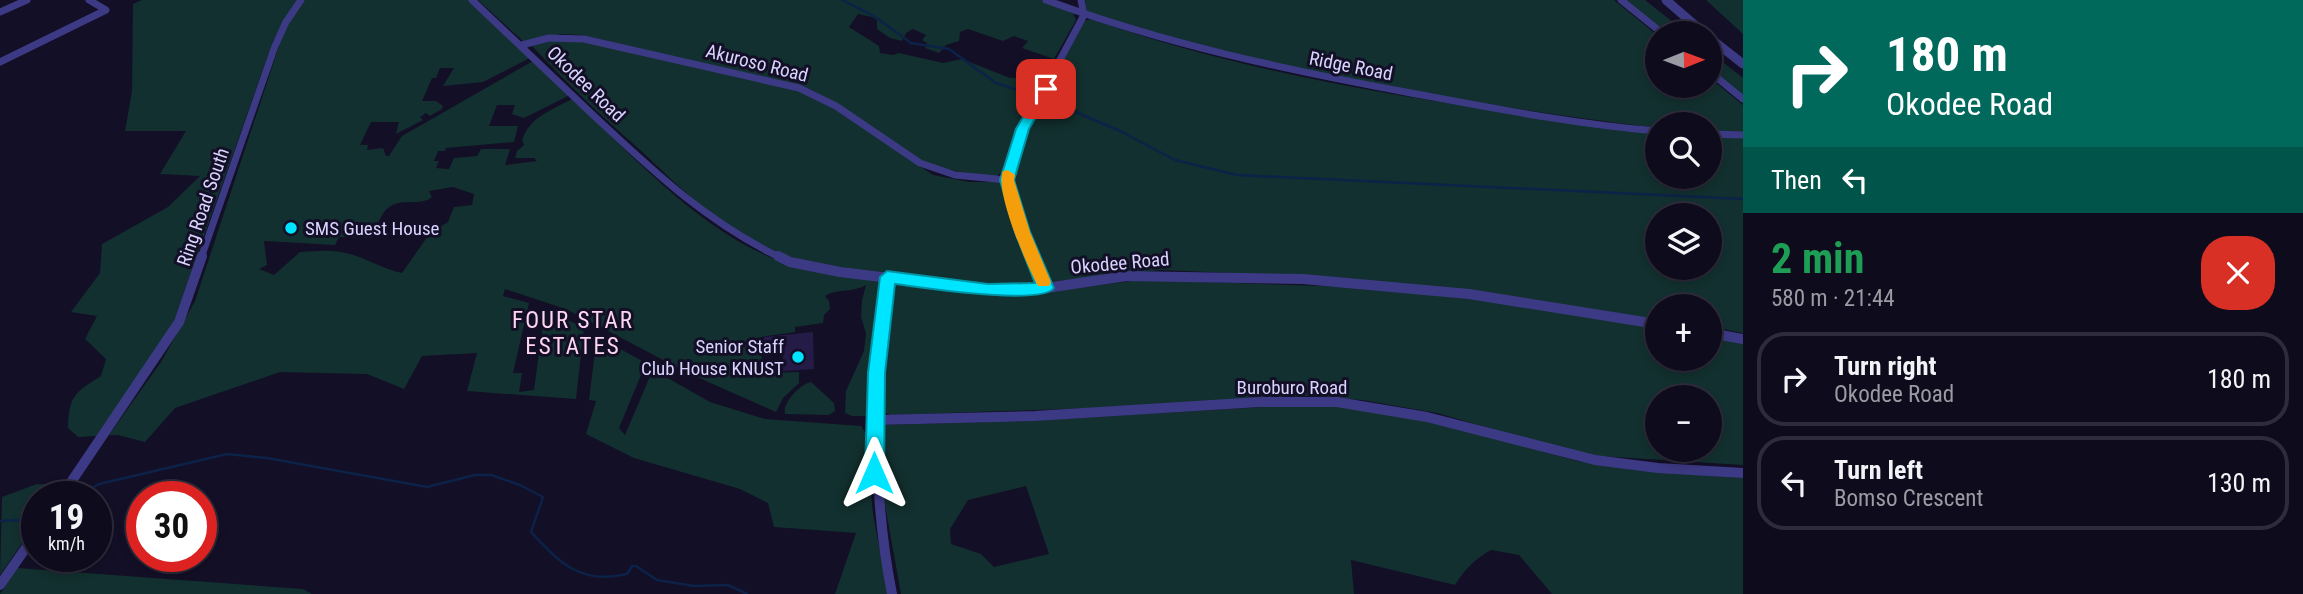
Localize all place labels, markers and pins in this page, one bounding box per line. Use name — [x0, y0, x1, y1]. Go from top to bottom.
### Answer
pin — [1016, 59, 1076, 119]
place label: SMS Guest House — [305, 217, 440, 240]
marker: SMS Guest House — [283, 220, 299, 236]
place label: Senior Staff Club House KNUST — [641, 335, 784, 380]
marker: Senior Staff Club House KNUST — [790, 349, 806, 365]

